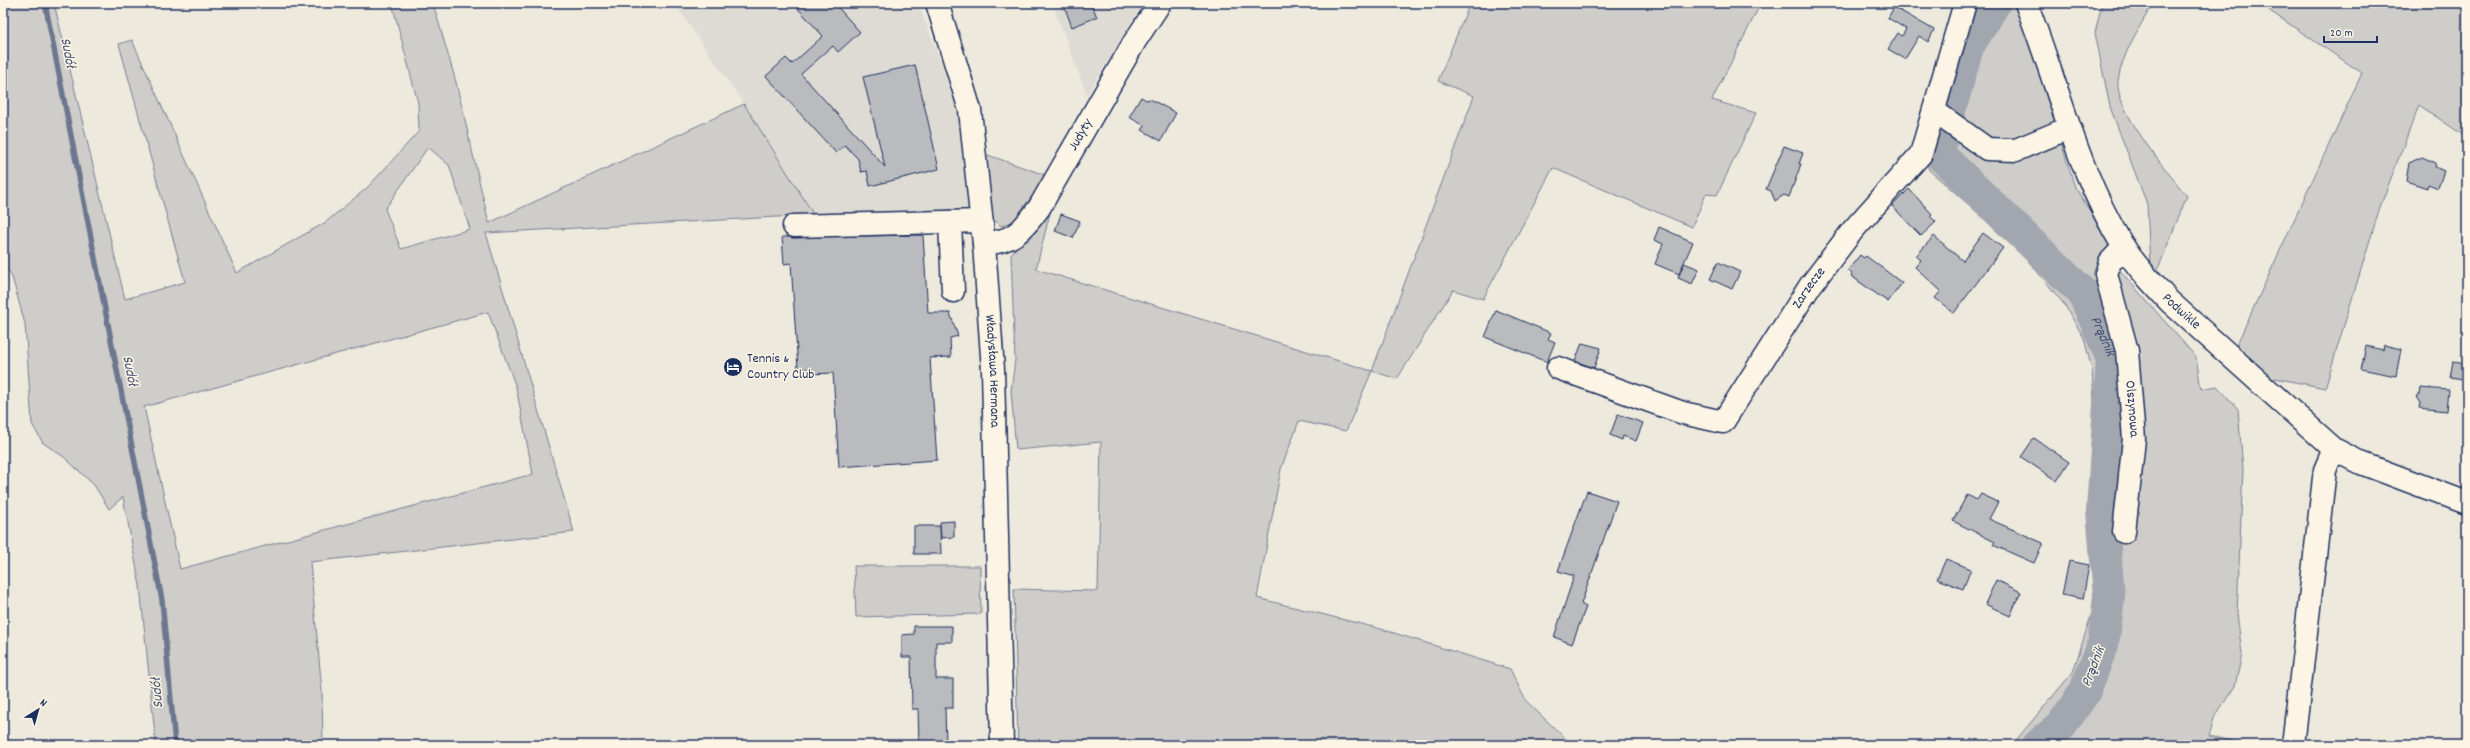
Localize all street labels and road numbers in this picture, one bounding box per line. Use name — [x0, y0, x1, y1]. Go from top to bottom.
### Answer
street label: Judyty — [1064, 115, 1098, 155]
street label: Zarzecze — [1788, 263, 1831, 313]
street label: Podwikle — [2157, 289, 2205, 335]
street label: Władysława Hermana — [979, 314, 1004, 428]
street label: Olszynowa — [2119, 380, 2144, 438]

